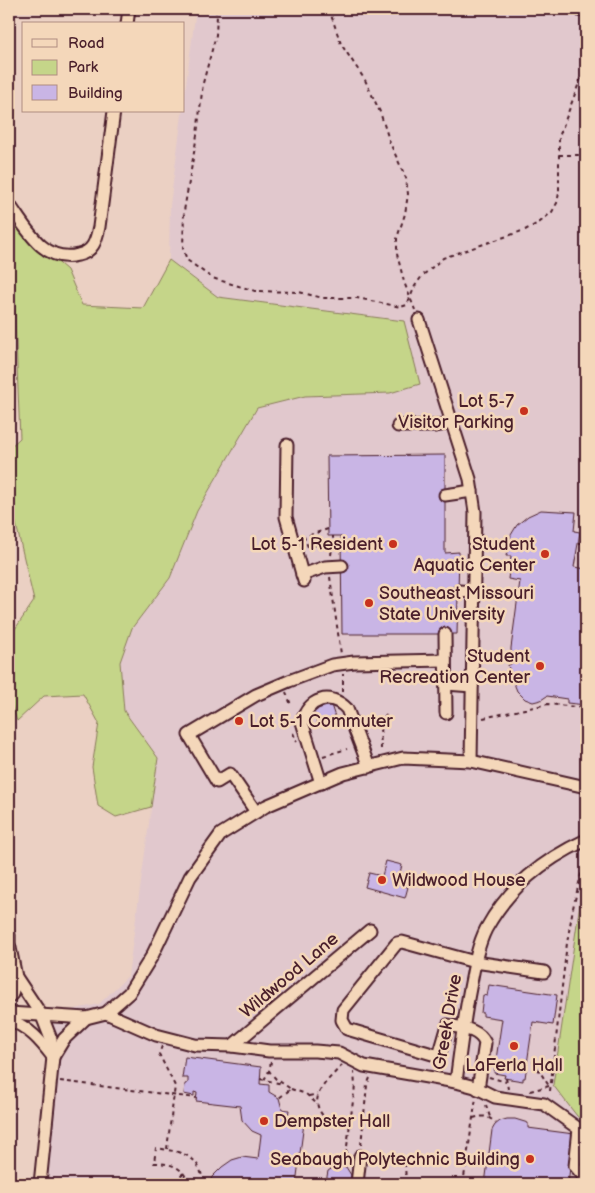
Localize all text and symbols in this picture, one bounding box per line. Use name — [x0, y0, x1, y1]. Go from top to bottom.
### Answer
legend — [22, 22, 185, 112]
text: Road — [68, 34, 104, 53]
text: Park — [68, 58, 99, 77]
text: Building — [68, 84, 123, 103]
place label: Lot 5-7 Visitor Parking — [398, 391, 514, 433]
marker: Lot 5-7 Visitor Parking — [518, 405, 530, 417]
place label: Lot 5-1 Resident — [251, 534, 383, 555]
place label: Student Aquatic Center — [414, 534, 535, 576]
marker: Lot 5-1 Resident — [387, 538, 399, 550]
marker: Student Aquatic Center — [539, 548, 551, 560]
place label: Southeast Missouri State University — [379, 583, 534, 625]
marker: Southeast Missouri State University — [363, 597, 375, 609]
place label: Student Recreation Center — [379, 646, 530, 688]
marker: Student Recreation Center — [534, 660, 546, 672]
place label: Lot 5-1 Commuter — [249, 711, 393, 732]
marker: Lot 5-1 Commuter — [233, 715, 245, 727]
place label: Wildwood House — [392, 870, 526, 891]
marker: Wildwood House — [376, 874, 388, 886]
street label: Wildwood Lane — [236, 928, 343, 1023]
street label: Greek Drive — [429, 972, 466, 1072]
marker: LaFerla Hall — [508, 1040, 520, 1052]
place label: LaFerla Hall — [465, 1055, 563, 1076]
place label: Dempster Hall — [274, 1111, 390, 1132]
marker: Dempster Hall — [258, 1115, 270, 1127]
place label: Seabaugh Polytechnic Building — [270, 1149, 520, 1170]
marker: Seabaugh Polytechnic Building — [524, 1153, 536, 1165]

